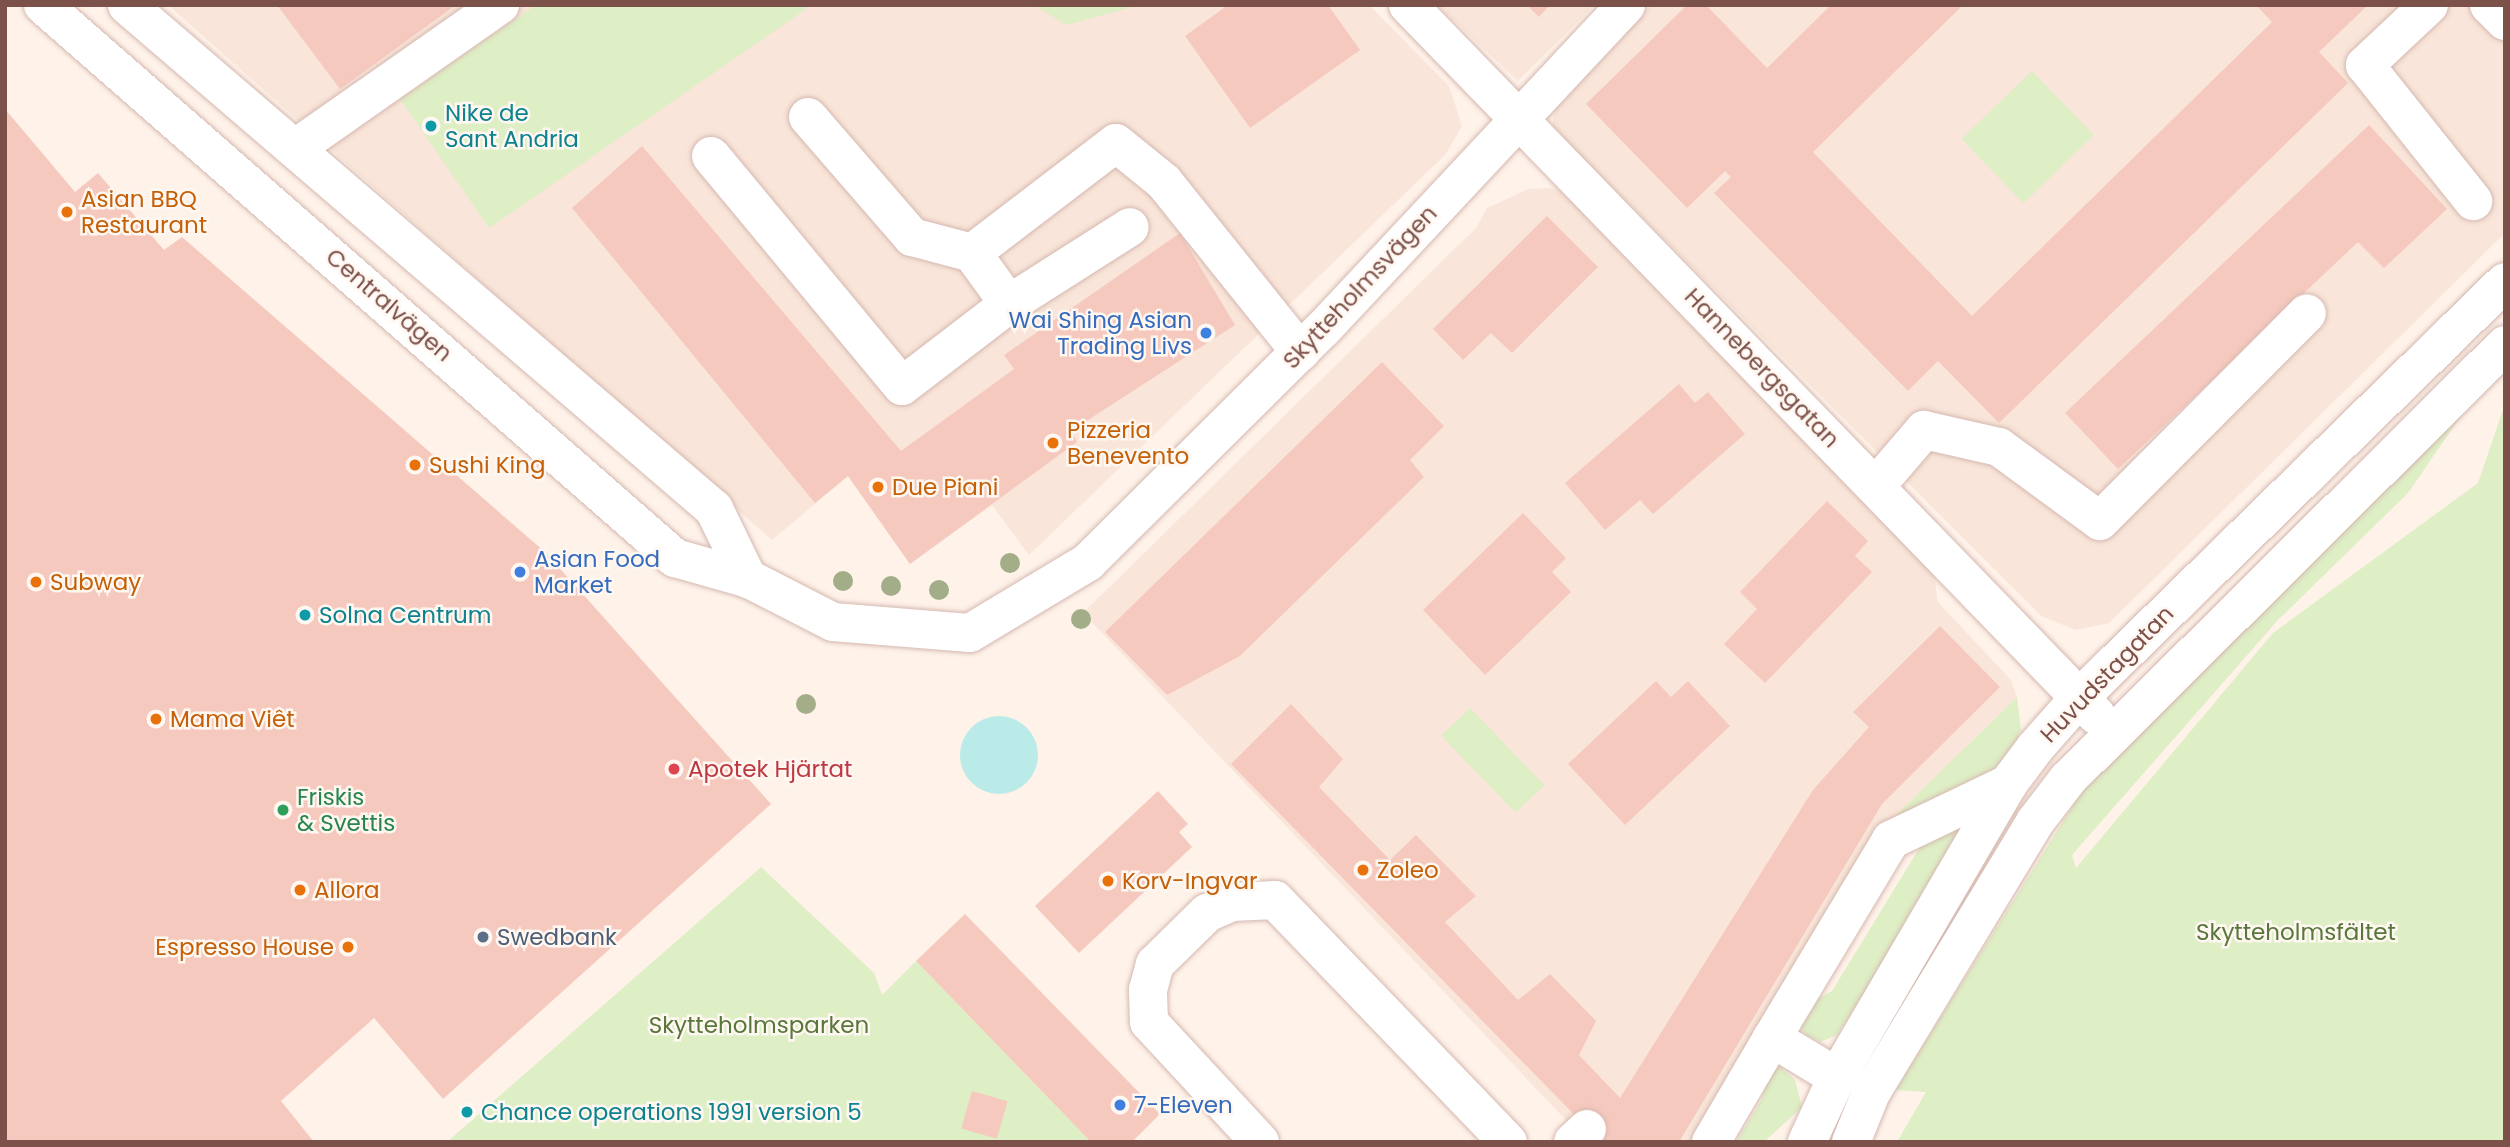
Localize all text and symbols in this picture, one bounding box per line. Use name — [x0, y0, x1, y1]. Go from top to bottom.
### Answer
place label: Nike de Sant Andria — [445, 99, 579, 153]
marker: Nike de Sant Andria — [423, 118, 439, 134]
place label: Asian BBQ Restaurant — [81, 185, 207, 239]
street label: Skytteholmsvägen — [1277, 200, 1443, 374]
marker: Asian BBQ Restaurant — [59, 204, 75, 220]
street label: Centralvägen — [320, 243, 458, 367]
street label: Hannebergsgatan — [1679, 283, 1845, 453]
place label: Wai Shing Asian Trading Livs — [1008, 306, 1192, 360]
marker: Wai Shing Asian Trading Livs — [1198, 325, 1214, 341]
place label: Pizzeria Benevento — [1067, 416, 1189, 470]
marker: Pizzeria Benevento — [1045, 435, 1061, 451]
place label: Sushi King — [429, 451, 545, 479]
marker: Sushi King — [407, 457, 423, 473]
place label: Due Piani — [892, 473, 998, 501]
marker: Due Piani — [870, 479, 886, 495]
place label: Asian Food Market — [534, 545, 660, 599]
marker: Asian Food Market — [512, 564, 528, 580]
place label: Subway — [50, 568, 141, 596]
marker: Subway — [28, 574, 44, 590]
street label: Huvudstagatan — [2035, 600, 2179, 748]
place label: Solna Centrum — [319, 601, 491, 629]
marker: Solna Centrum — [297, 607, 313, 623]
place label: Mama Viêt — [170, 705, 295, 733]
marker: Mama Viêt — [148, 711, 164, 727]
place label: Apotek Hjärtat — [688, 755, 852, 783]
marker: Apotek Hjärtat — [666, 761, 682, 777]
place label: Friskis & Svettis — [297, 783, 395, 837]
marker: Friskis & Svettis — [275, 802, 291, 818]
place label: Zoleo — [1377, 856, 1439, 884]
marker: Zoleo — [1355, 862, 1371, 878]
place label: Korv-Ingvar — [1122, 867, 1258, 895]
marker: Korv-Ingvar — [1100, 873, 1116, 889]
place label: Allora — [314, 876, 380, 904]
marker: Allora — [292, 882, 308, 898]
park label: Skytteholmsfältet — [2196, 918, 2396, 946]
place label: Swedbank — [497, 923, 617, 951]
marker: Swedbank — [475, 929, 491, 945]
place label: Espresso House — [155, 933, 334, 961]
marker: Espresso House — [340, 939, 356, 955]
park label: Skytteholmsparken — [649, 1011, 869, 1039]
place label: 7-Eleven — [1134, 1091, 1233, 1119]
marker: 7-Eleven — [1112, 1097, 1128, 1113]
place label: Chance operations 1991 version 5 — [481, 1098, 862, 1126]
marker: Chance operations 1991 version 5 — [459, 1104, 475, 1120]

